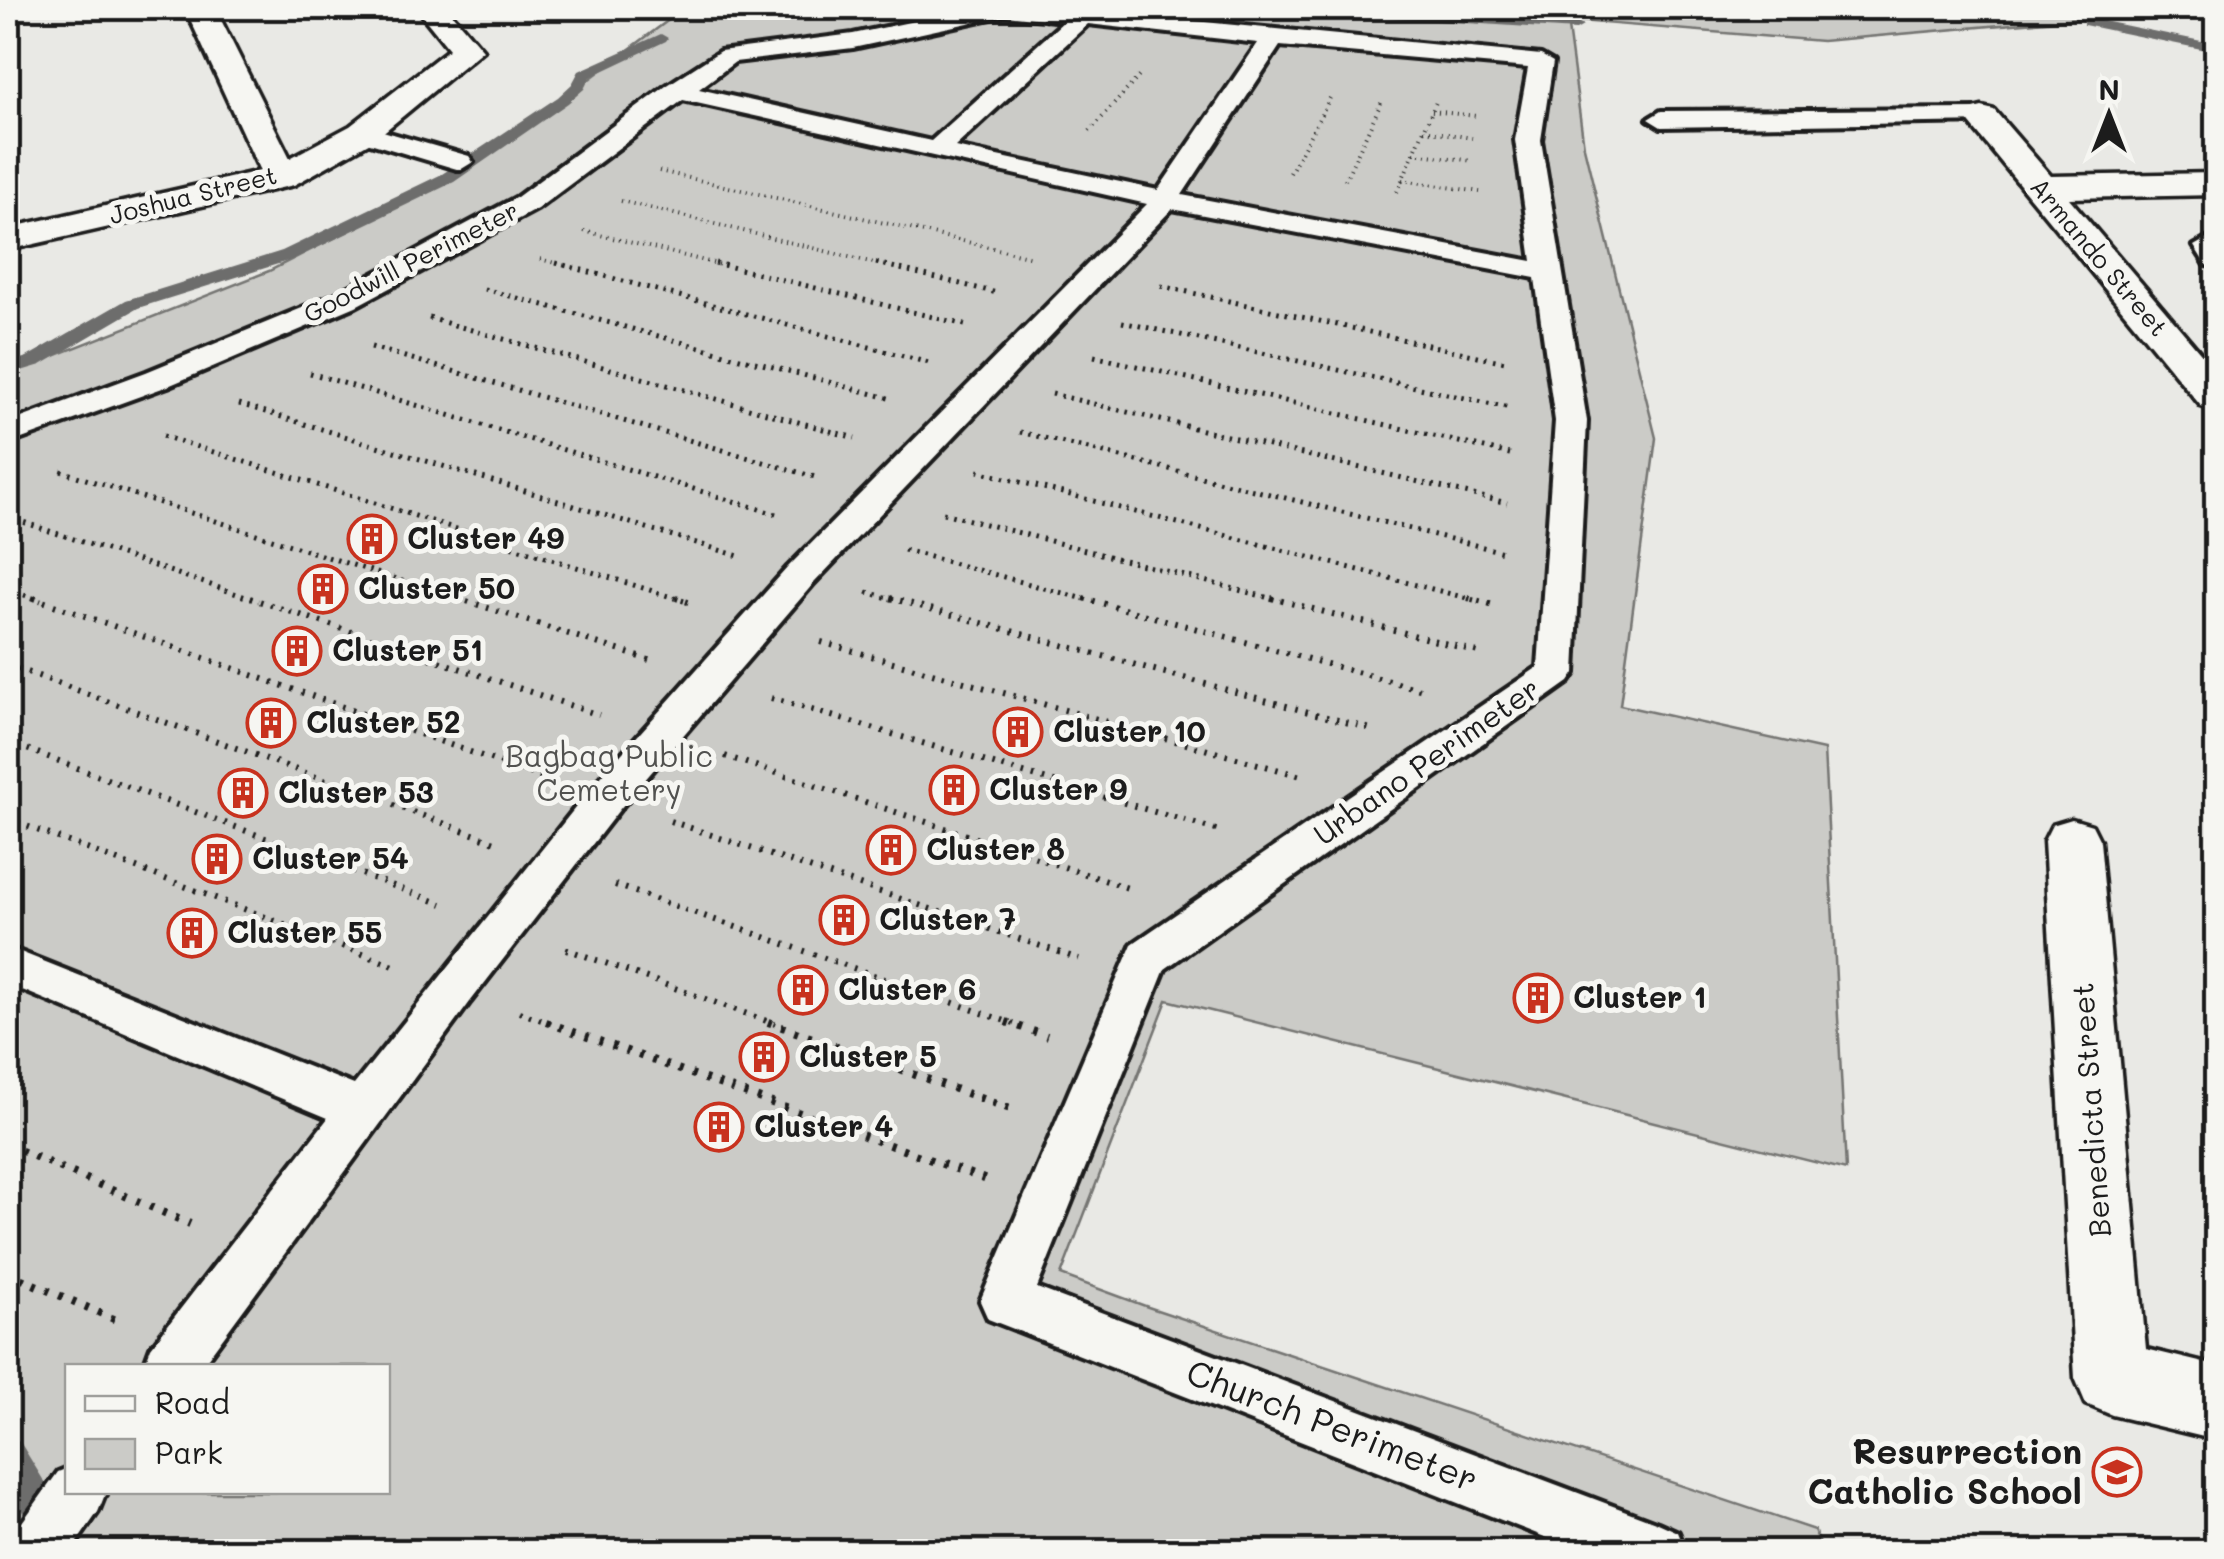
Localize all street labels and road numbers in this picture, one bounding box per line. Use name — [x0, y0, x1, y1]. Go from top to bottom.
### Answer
street label: Joshua Street — [106, 158, 280, 230]
street label: Armando Street — [2024, 170, 2175, 342]
street label: Goodwill Perimeter — [298, 193, 523, 329]
street label: Urbano Perimeter — [1305, 667, 1547, 853]
street label: Benedicta Street — [2061, 981, 2119, 1239]
street label: Church Perimeter — [1180, 1347, 1485, 1501]

